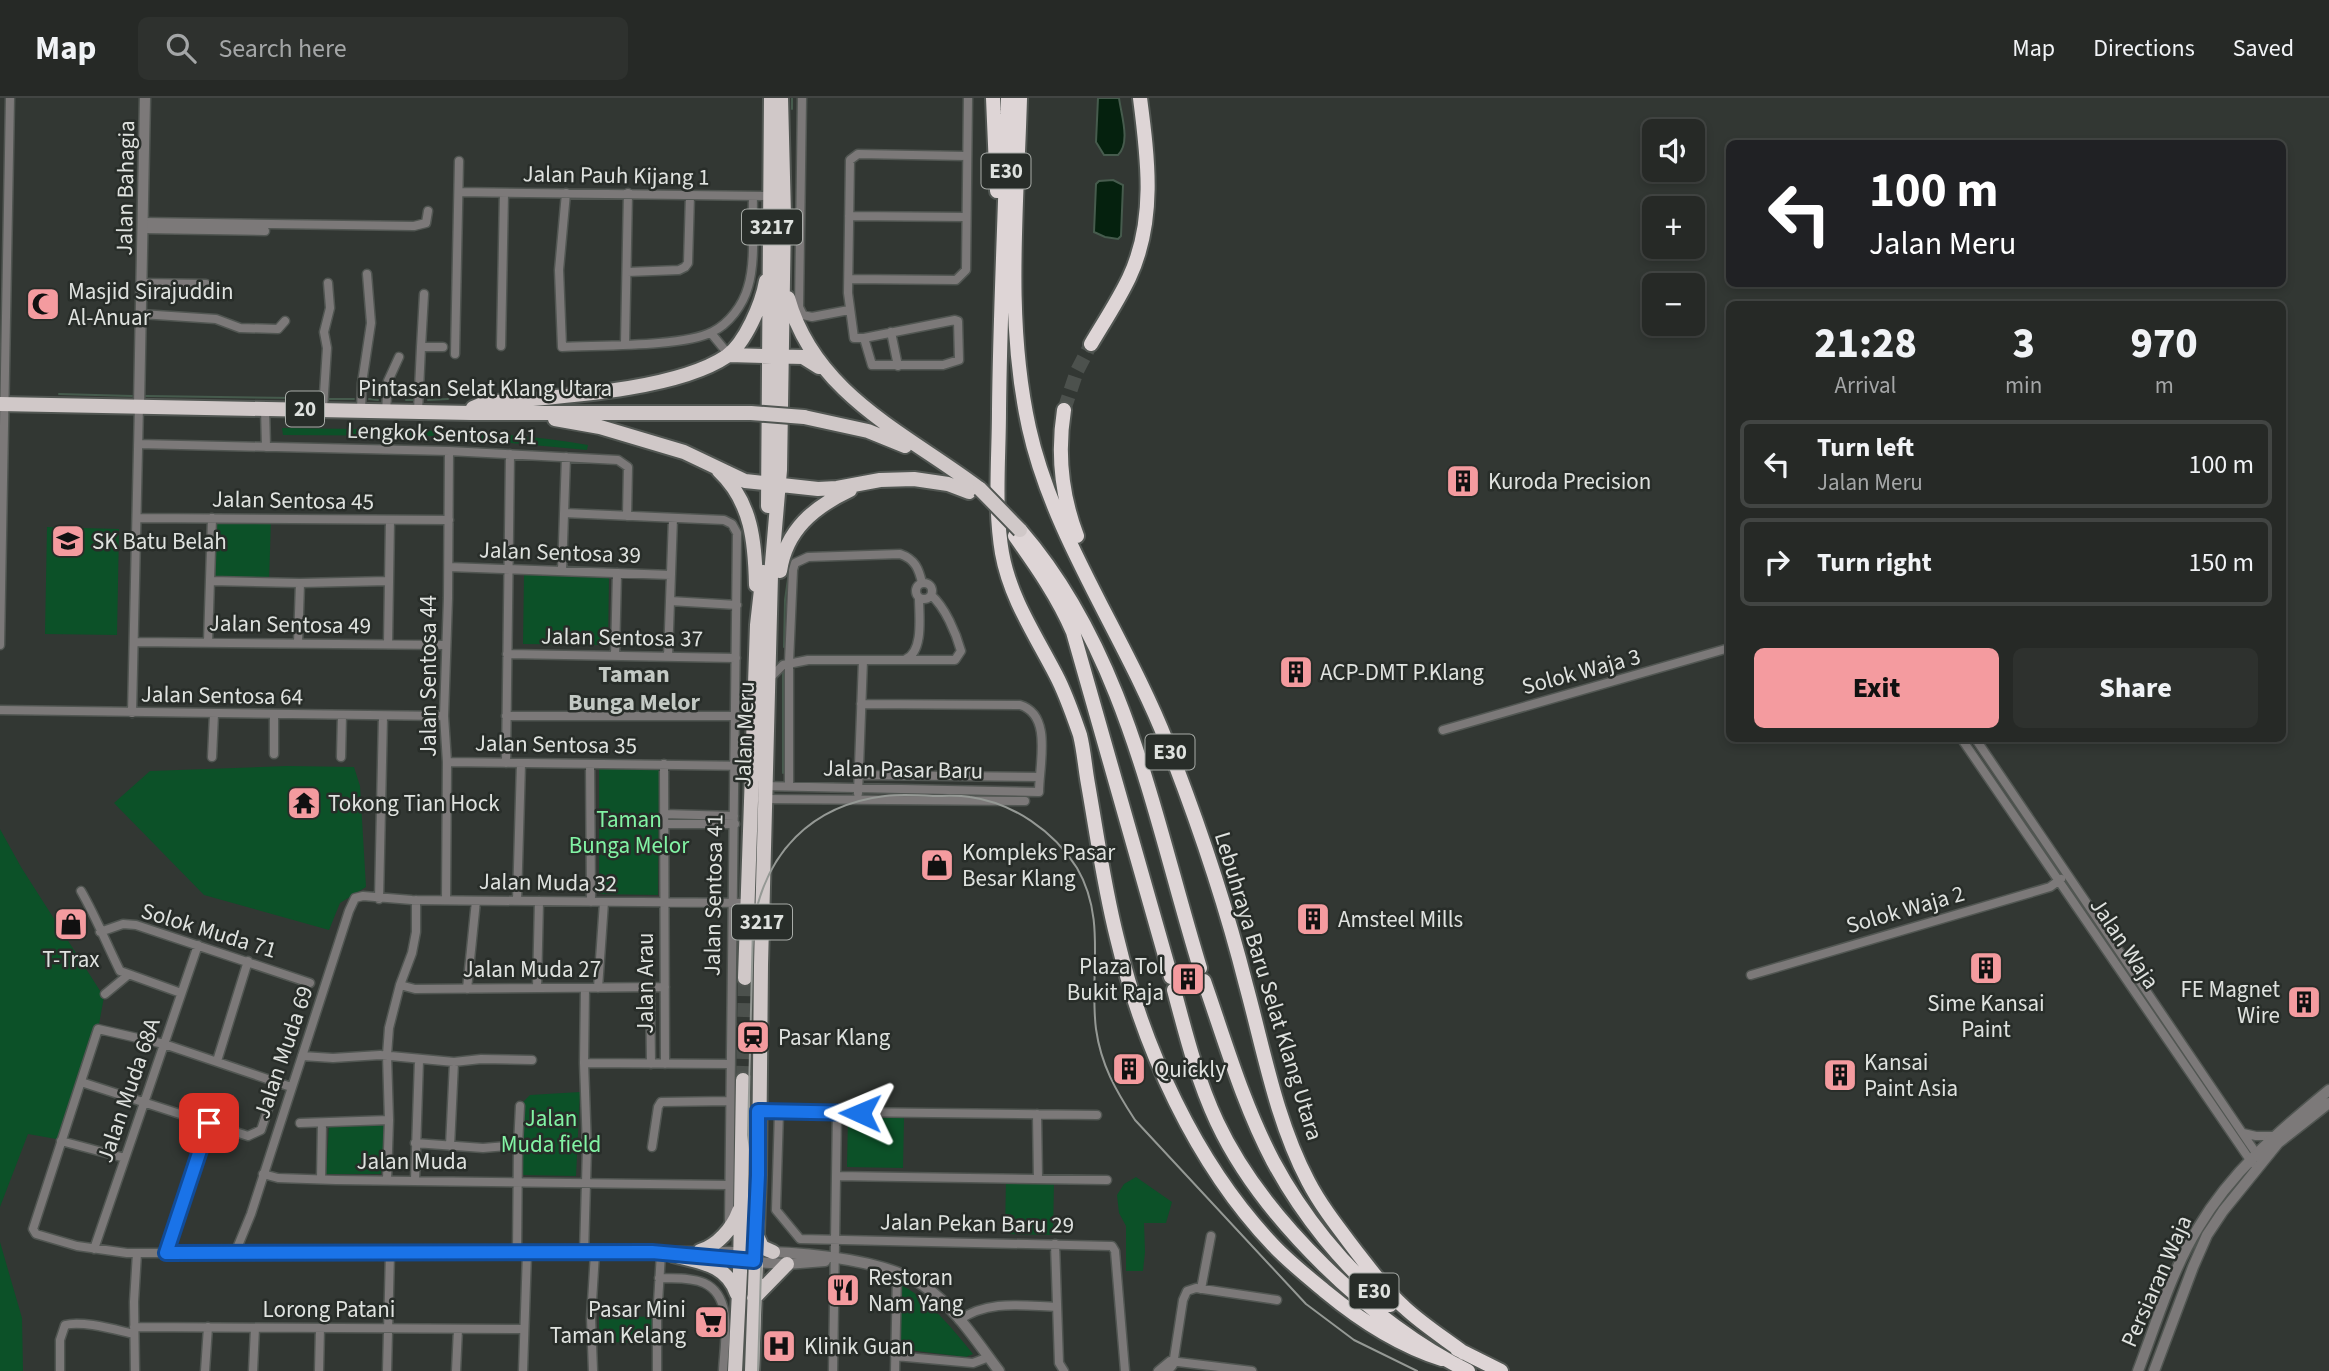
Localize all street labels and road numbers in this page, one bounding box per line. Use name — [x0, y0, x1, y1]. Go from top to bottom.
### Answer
street label: Jalan Bahagia — [108, 120, 143, 256]
road number: E30 — [982, 154, 1030, 188]
street label: Jalan Pauh Kijang 1 — [522, 157, 710, 194]
road number: 3217 — [742, 209, 802, 244]
street label: Pintasan Selat Klang Utara — [358, 372, 612, 405]
road number: 20 — [286, 392, 324, 426]
street label: Lengkok Sentosa 41 — [346, 414, 538, 453]
street label: Jalan Sentosa 45 — [212, 483, 374, 518]
street label: Jalan Sentosa 39 — [478, 533, 642, 572]
street label: Jalan Sentosa 44 — [412, 595, 445, 757]
street label: Jalan Sentosa 49 — [209, 607, 371, 642]
street label: Jalan Sentosa 37 — [541, 620, 703, 655]
street label: Solok Waja 3 — [1518, 640, 1644, 703]
street label: Jalan Sentosa 64 — [141, 678, 303, 713]
street label: Jalan Meru — [726, 681, 763, 787]
street label: Jalan Sentosa 35 — [475, 727, 637, 762]
road number: E30 — [1146, 734, 1194, 770]
street label: Jalan Pasar Baru — [823, 752, 983, 787]
street label: Jalan Sentosa 41 — [696, 814, 731, 976]
street label: Lebuhraya Baru Selat Klang Utara — [1206, 828, 1331, 1145]
street label: Jalan Muda 32 — [479, 865, 617, 900]
street label: Solok Waja 2 — [1842, 877, 1968, 942]
street label: Jalan Waja — [2082, 891, 2167, 996]
street label: Solok Muda 71 — [137, 894, 281, 967]
road number: 3217 — [732, 904, 792, 940]
street label: Jalan Arau — [629, 932, 662, 1034]
street label: Jalan Muda 27 — [463, 953, 601, 986]
street label: Jalan Muda 69 — [245, 981, 322, 1123]
street label: Jalan Muda 68A — [88, 1013, 169, 1167]
street label: Jalan Muda — [357, 1145, 467, 1178]
street label: Jalan Pekan Baru 29 — [880, 1205, 1074, 1242]
street label: Persiaran Waja — [2113, 1210, 2200, 1353]
road number: E30 — [1350, 1274, 1398, 1308]
street label: Lorong Patani — [263, 1293, 395, 1326]

